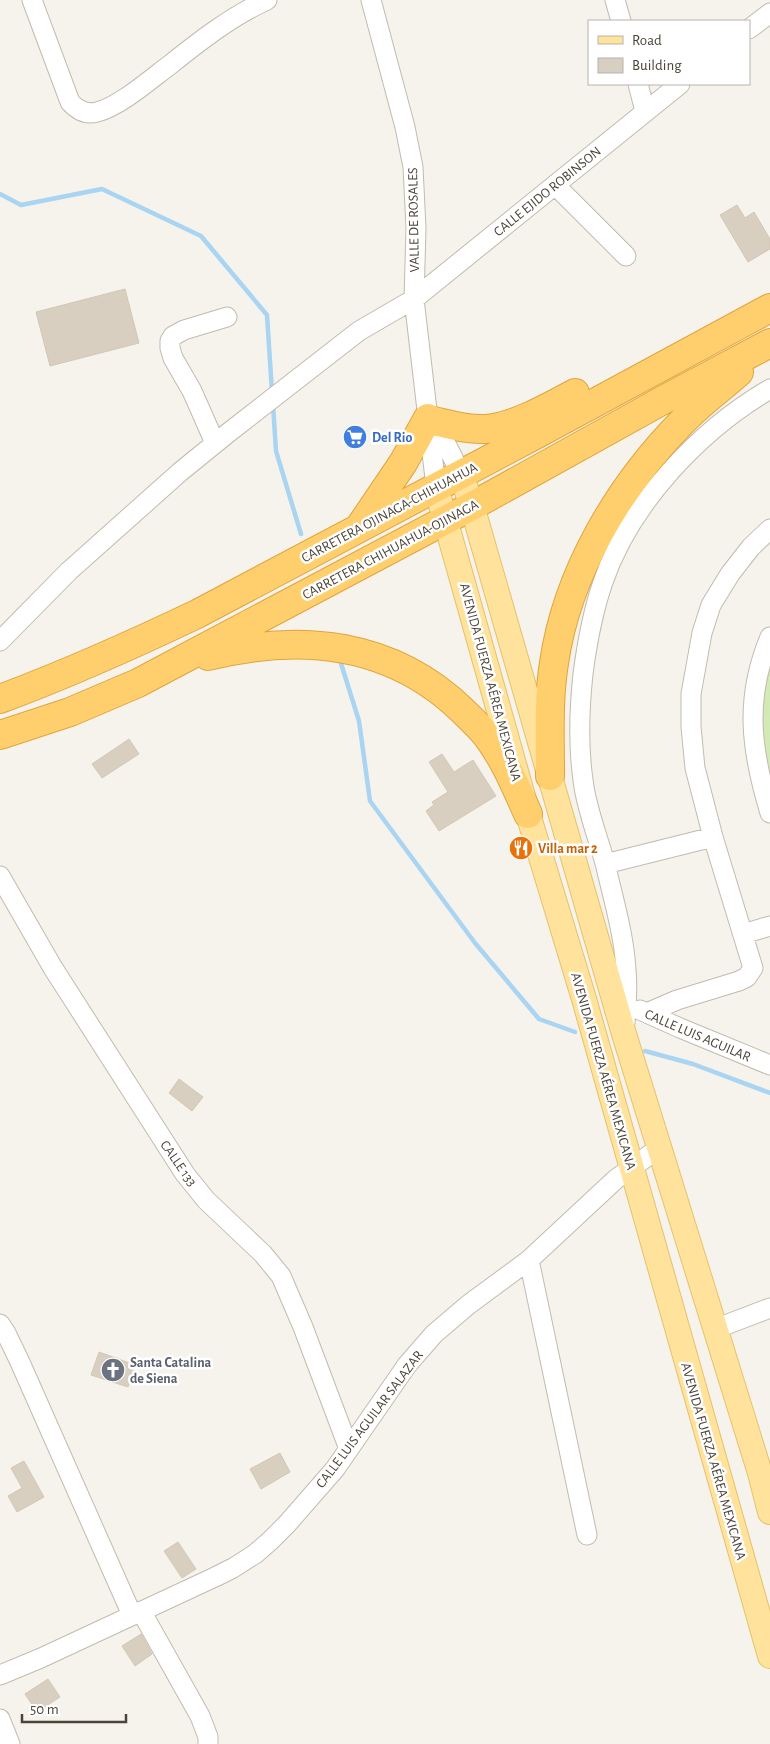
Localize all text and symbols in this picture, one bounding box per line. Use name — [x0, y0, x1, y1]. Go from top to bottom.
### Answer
legend — [588, 20, 750, 85]
text: Road — [632, 33, 662, 48]
text: Building — [632, 58, 682, 73]
street label: CALLE EJIDO ROBINSON — [491, 144, 604, 239]
street label: VALLE DE ROSALES — [406, 167, 422, 273]
supermarket icon: Del Rio — [342, 424, 368, 450]
place label: Del Rio — [372, 431, 412, 445]
street label: CARRETERA OJINAGA-CHIHUAHUA — [299, 460, 480, 565]
street label: CARRETERA CHIHUAHUA-OJINAGA — [300, 497, 481, 602]
street label: AVENIDA FUERZA AÉREA MEXICANA — [457, 581, 526, 783]
restaurant icon: Villa mar 2 — [508, 835, 534, 861]
place label: Villa mar 2 — [538, 842, 598, 856]
street label: AVENIDA FUERZA AÉREA MEXICANA — [568, 970, 641, 1172]
street label: CALLE LUIS AGUILAR — [642, 1007, 753, 1065]
street label: CALLE 133 — [157, 1138, 199, 1189]
street label: CALLE LUIS AGUILAR SALAZAR — [314, 1348, 426, 1491]
place label: Santa Catalina de Siena — [130, 1356, 212, 1386]
church icon: Santa Catalina de Siena — [100, 1357, 126, 1383]
street label: AVENIDA FUERZA AÉREA MEXICANA — [678, 1360, 751, 1562]
scale bar — [22, 1692, 126, 1724]
text: 50 m — [30, 1702, 59, 1717]

